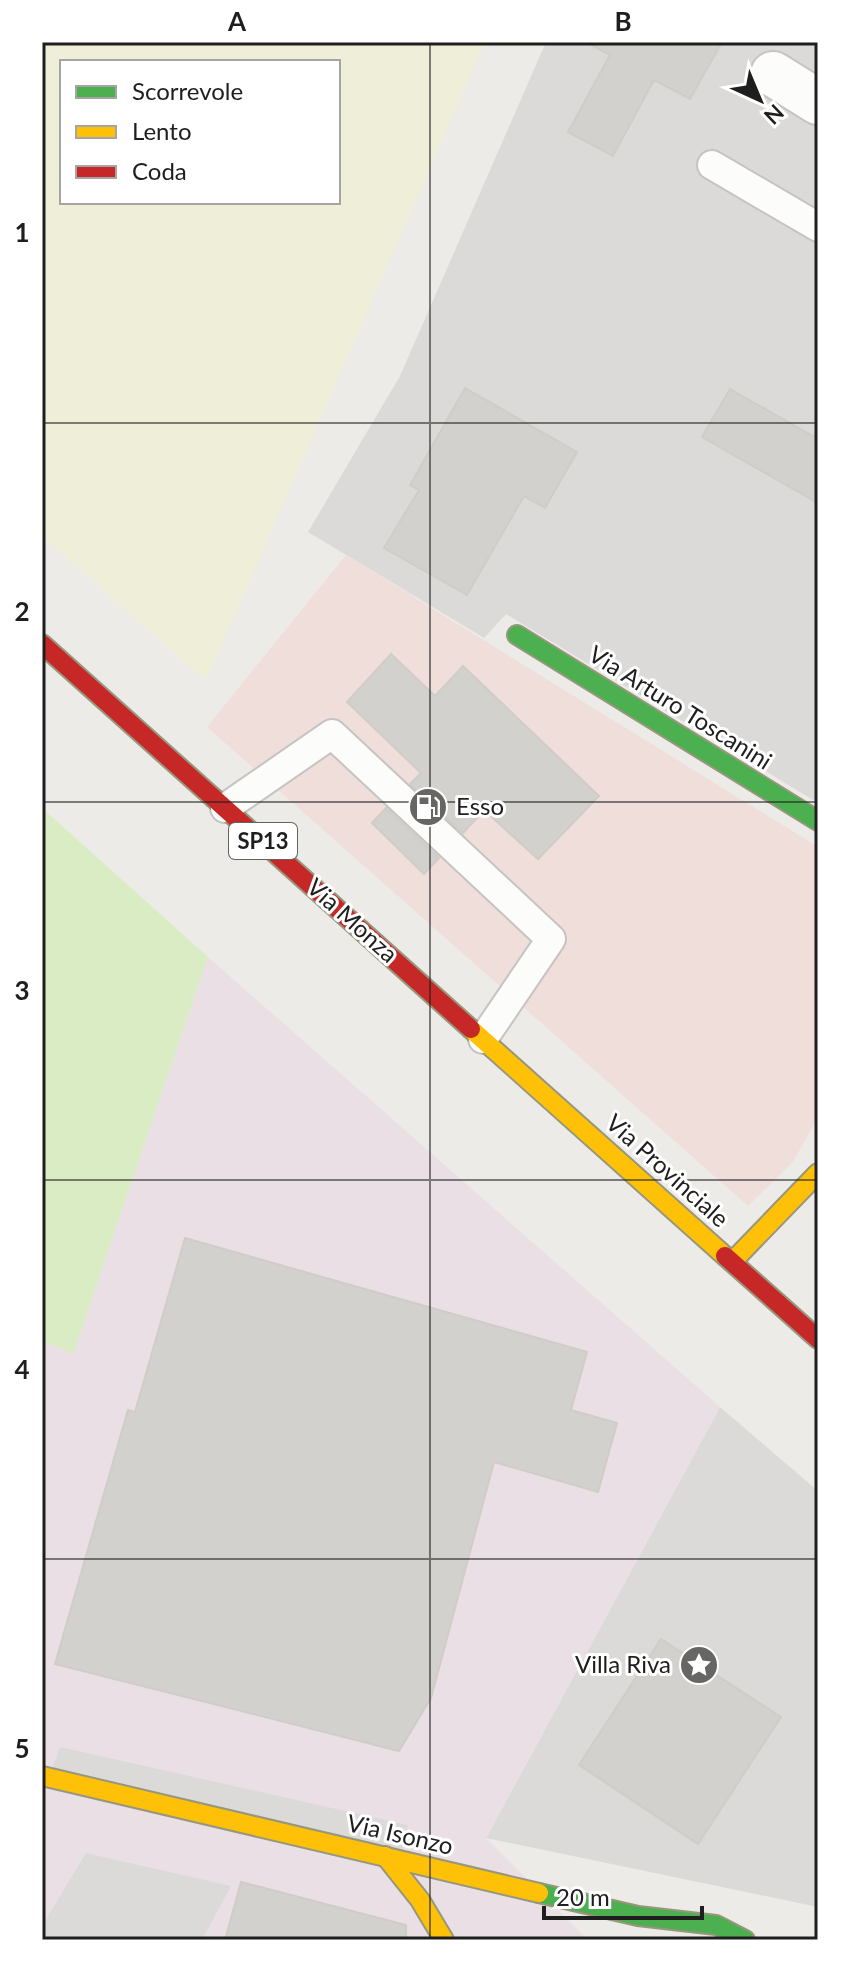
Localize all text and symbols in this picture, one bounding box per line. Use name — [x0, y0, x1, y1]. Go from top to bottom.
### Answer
text: A — [227, 5, 247, 37]
text: B — [614, 5, 632, 37]
legend — [60, 60, 340, 204]
north arrow — [720, 60, 800, 140]
text: Scorrevole — [132, 76, 243, 105]
text: N — [759, 99, 790, 130]
text: Lento — [132, 116, 192, 145]
text: Coda — [132, 156, 187, 185]
text: 1 — [14, 216, 30, 248]
text: 2 — [14, 595, 30, 627]
street label: Via Arturo Toscanini — [584, 639, 778, 775]
fuel station icon: Esso — [407, 786, 449, 828]
place label: Esso — [456, 791, 504, 820]
road number: SP13 — [229, 823, 297, 859]
street label: Via Monza — [302, 872, 404, 968]
text: 3 — [14, 974, 30, 1006]
street label: Via Provinciale — [601, 1107, 735, 1232]
text: 4 — [14, 1353, 30, 1385]
place icon: Villa Riva — [678, 1644, 720, 1686]
place label: Villa Riva — [575, 1649, 671, 1678]
text: 5 — [14, 1732, 30, 1764]
street label: Via Isonzo — [344, 1807, 456, 1860]
scale bar — [544, 1870, 702, 1920]
text: 20 m — [556, 1882, 610, 1911]

